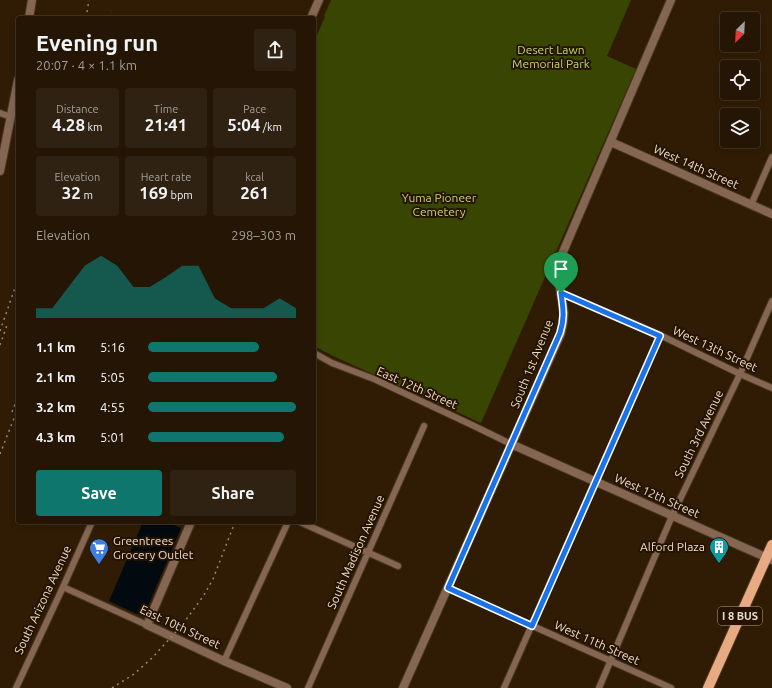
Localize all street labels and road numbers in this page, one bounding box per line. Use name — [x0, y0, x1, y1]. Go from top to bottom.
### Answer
street label: West 14th Street — [652, 142, 741, 191]
street label: South 1st Avenue — [508, 318, 555, 410]
street label: West 13th Street — [671, 323, 760, 374]
street label: East 12th Street — [375, 364, 460, 411]
street label: South 3rd Avenue — [672, 388, 725, 480]
street label: West 12th Street — [613, 471, 702, 520]
street label: South Madison Avenue — [325, 493, 387, 611]
street label: South Arizona Avenue — [12, 543, 73, 656]
street label: East 10th Street — [138, 602, 223, 651]
road number: I 8 BUS — [718, 607, 762, 625]
street label: West 11th Street — [553, 618, 642, 667]

